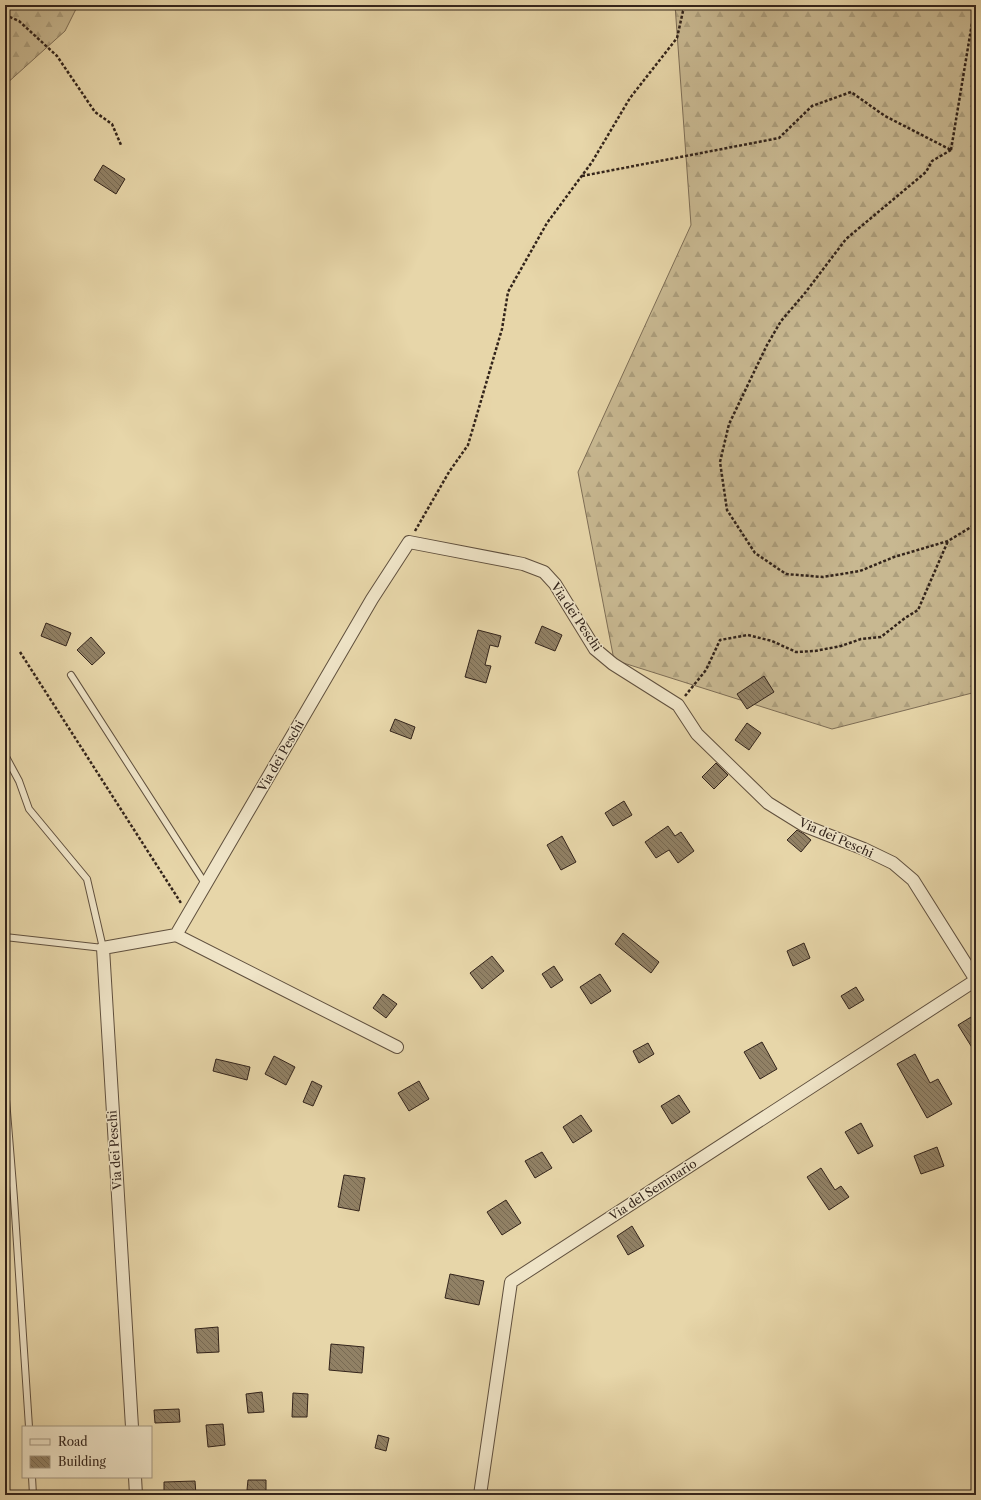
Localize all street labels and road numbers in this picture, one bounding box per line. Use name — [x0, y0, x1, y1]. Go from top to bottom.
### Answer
street label: Via dei Peschi — [547, 579, 605, 654]
street label: Via dei Peschi — [254, 717, 307, 795]
street label: Via dei Peschi — [796, 814, 876, 861]
street label: Via dei Peschi — [104, 1109, 125, 1191]
street label: Via del Seminario — [605, 1156, 699, 1224]

